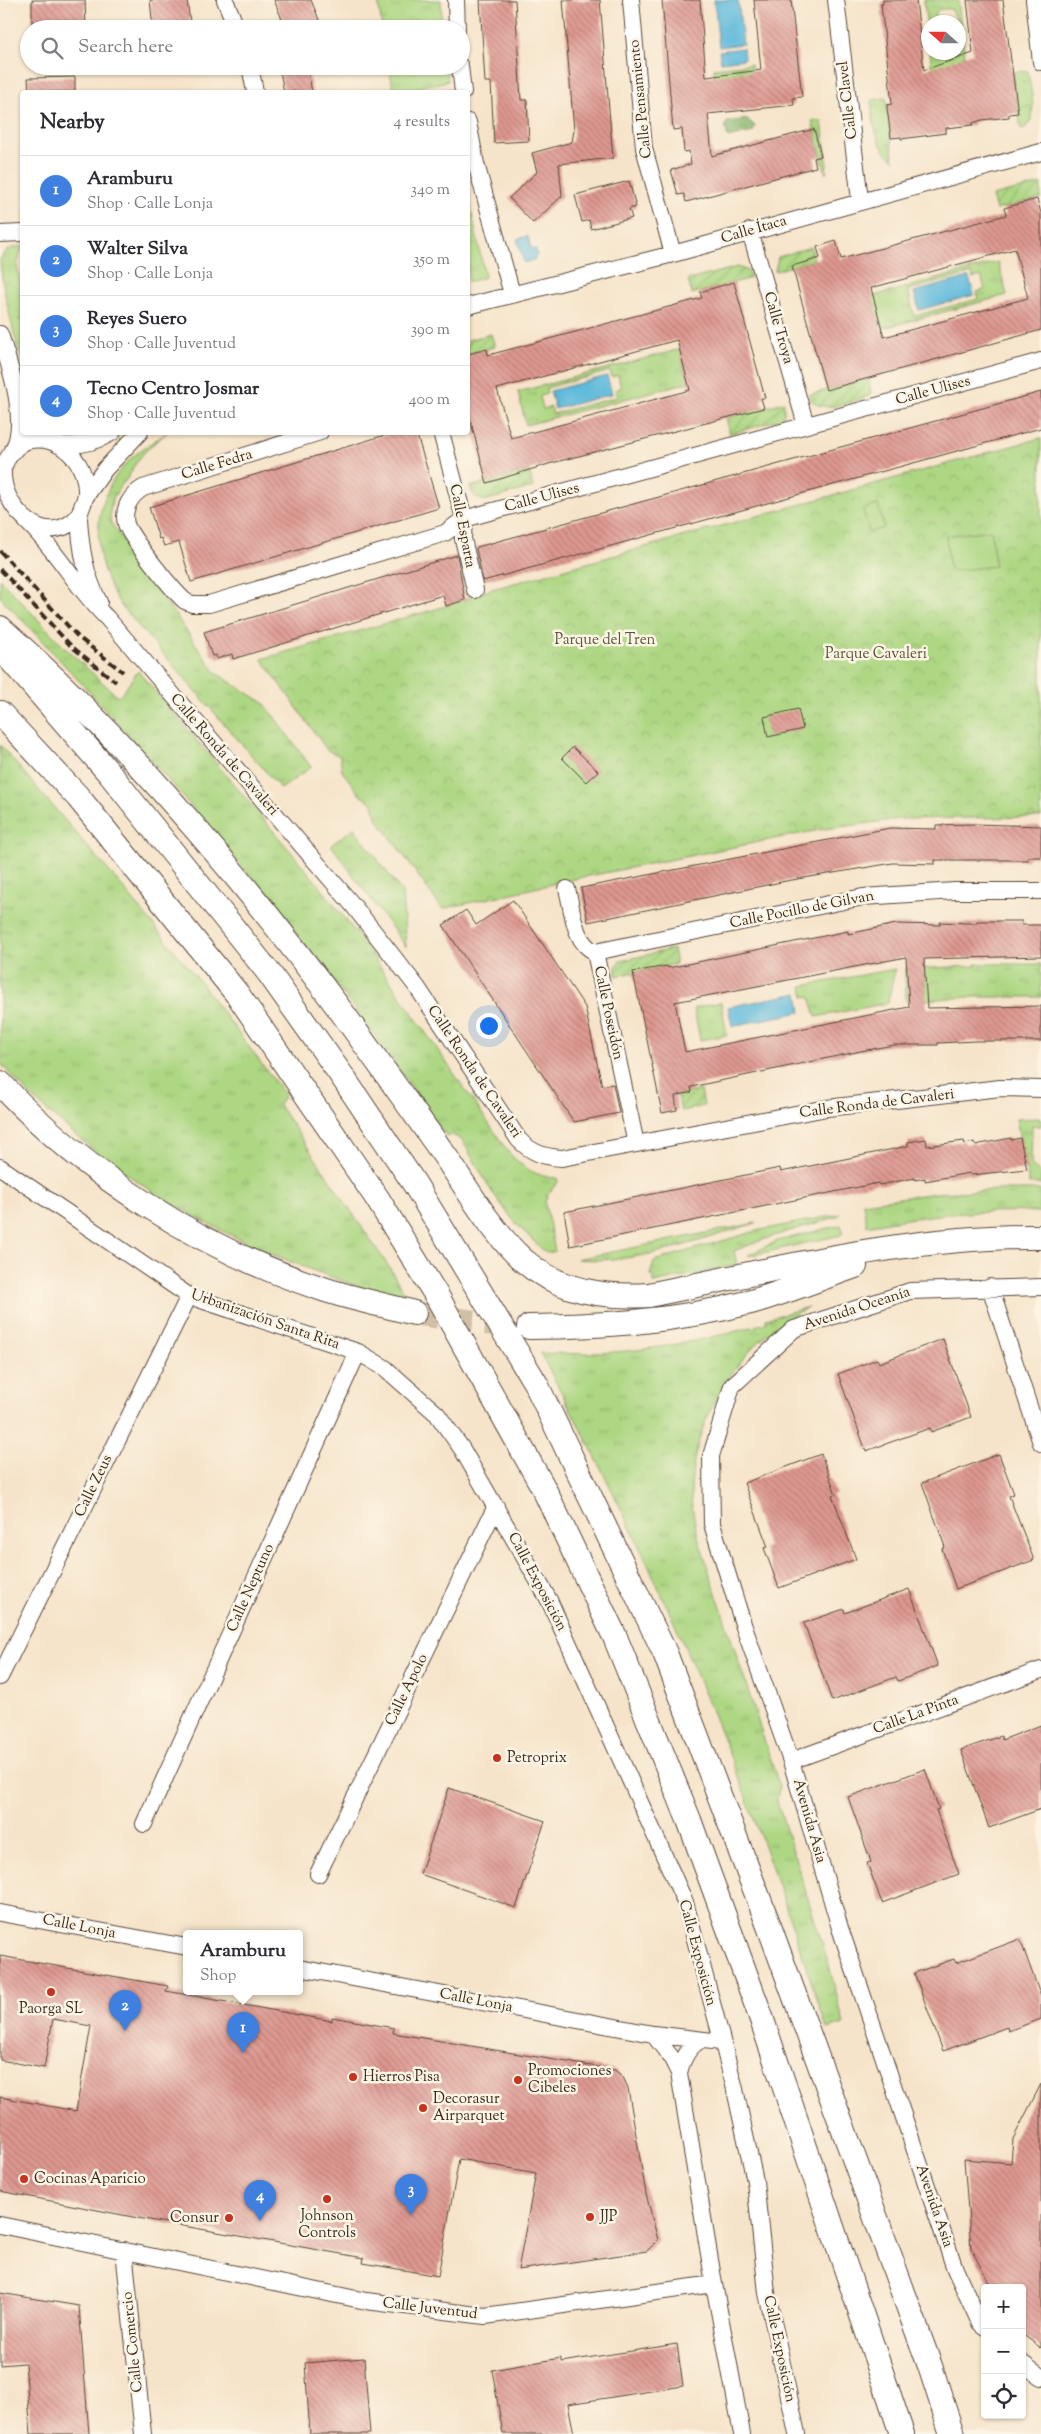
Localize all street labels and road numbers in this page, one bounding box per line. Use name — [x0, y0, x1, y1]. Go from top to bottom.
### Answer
street label: Calle Pensamiento — [624, 39, 658, 159]
street label: Calle Clavel — [833, 60, 863, 140]
street label: Calle Ítaca — [718, 210, 789, 249]
street label: Calle Troya — [758, 289, 798, 367]
street label: Calle Ulises — [893, 371, 973, 411]
street label: Calle Fedra — [179, 444, 255, 486]
street label: Calle Ulises — [502, 478, 582, 518]
street label: Calle Esparta — [444, 482, 480, 570]
street label: Calle Ronda de Cavaleri — [165, 689, 283, 821]
street label: Calle Pocillo de Gilvan — [728, 886, 876, 934]
street label: Calle Poseidón — [588, 964, 628, 1062]
street label: Calle Ronda de Cavaleri — [422, 1002, 526, 1142]
street label: Calle Ronda de Cavaleri — [798, 1084, 956, 1124]
street label: Avenida Oceanía — [801, 1282, 913, 1336]
street label: Urbanización Santa Rita — [188, 1285, 342, 1355]
street label: Calle Zeus — [70, 1451, 118, 1521]
street label: Calle Exposición — [502, 1529, 572, 1635]
street label: Calle Neptuno — [222, 1540, 280, 1636]
street label: Calle Apolo — [380, 1650, 434, 1730]
street label: Calle La Pinta — [870, 1690, 962, 1740]
street label: Avenida Asia — [787, 1776, 831, 1866]
street label: Calle Exposición — [673, 1898, 721, 2008]
street label: Calle Lonja — [41, 1910, 117, 1944]
street label: Calle Lonja — [438, 1984, 514, 2018]
street label: Avenida Asia — [910, 2162, 958, 2250]
street label: Calle Comercio — [117, 2291, 149, 2393]
street label: Calle Juventud — [381, 2293, 479, 2325]
street label: Calle Exposición — [757, 2294, 801, 2405]

